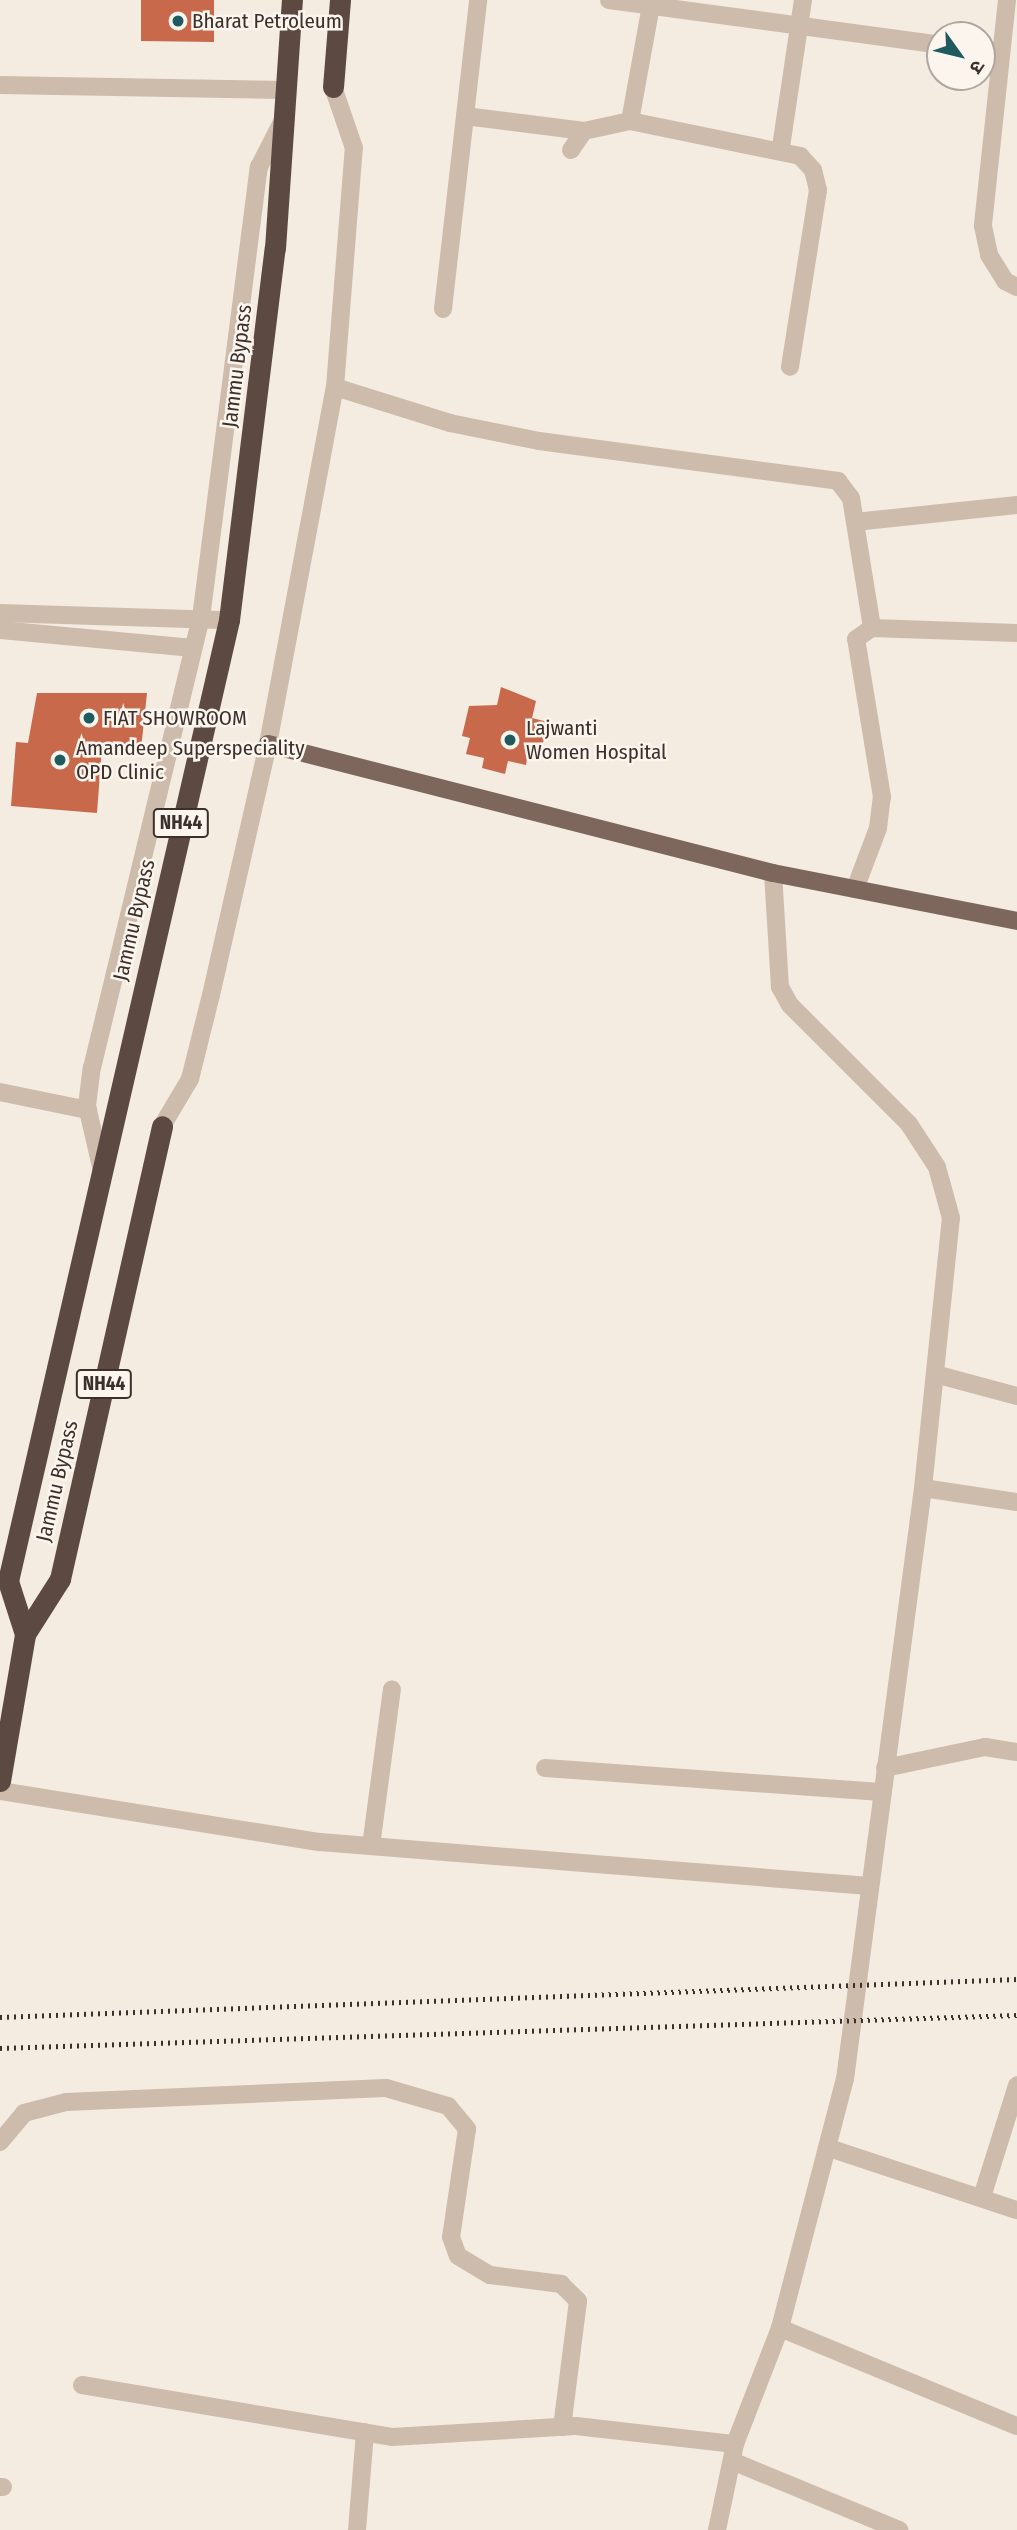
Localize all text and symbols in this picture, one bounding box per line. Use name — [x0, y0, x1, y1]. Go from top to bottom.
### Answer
place label: Bharat Petroleum — [192, 8, 342, 34]
marker: Bharat Petroleum — [170, 13, 186, 29]
north arrow — [926, 21, 996, 91]
text: उ — [965, 56, 990, 78]
street label: Jammu Bypass — [217, 303, 257, 429]
place label: FIAT SHOWROOM — [103, 705, 247, 731]
marker: FIAT SHOWROOM — [81, 710, 97, 726]
place label: Lajwanti Women Hospital — [526, 715, 667, 765]
marker: Lajwanti Women Hospital — [500, 730, 520, 750]
place label: Amandeep Superspeciality OPD Clinic — [76, 735, 305, 785]
marker: Amandeep Superspeciality OPD Clinic — [50, 750, 70, 770]
road number: NH44 — [151, 808, 211, 838]
street label: Jammu Bypass — [108, 857, 160, 983]
road number: NH44 — [74, 1368, 134, 1400]
street label: Jammu Bypass — [31, 1418, 83, 1544]

